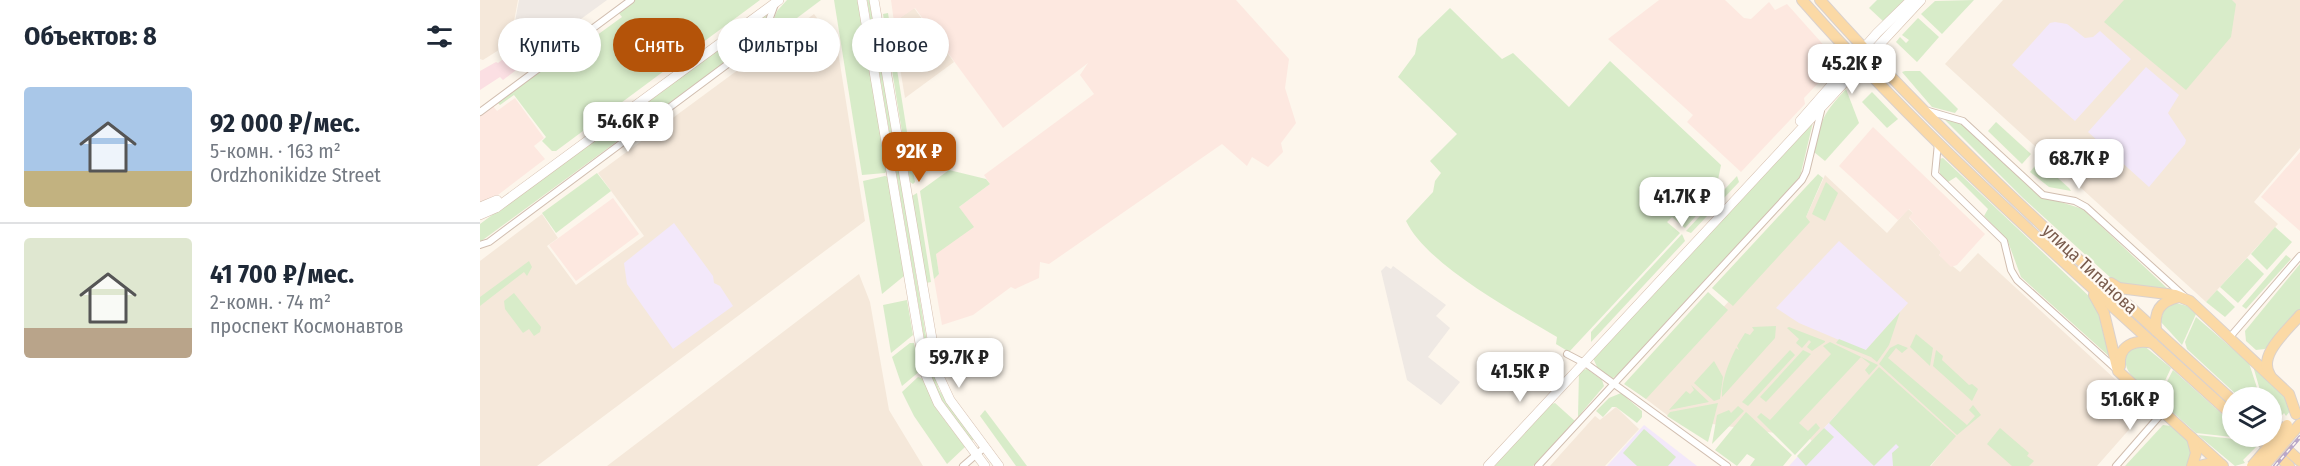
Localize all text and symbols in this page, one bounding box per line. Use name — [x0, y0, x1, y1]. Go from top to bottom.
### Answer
chip: Купить — [498, 18, 601, 72]
chip: Снять — [613, 18, 705, 72]
chip: Фильтры — [717, 18, 840, 72]
chip: Новое — [852, 18, 949, 72]
icon: filters — [423, 20, 456, 53]
text: Объектов: 8 — [24, 21, 157, 52]
pin: 45.2K ₽ — [1797, 44, 1907, 95]
text: 45.2K ₽ — [1822, 51, 1882, 75]
pin: 54.6K ₽ — [573, 102, 683, 153]
text: 92 000 ₽/мес. — [210, 108, 360, 139]
text: 54.6K ₽ — [597, 109, 659, 133]
icon: home — [72, 111, 144, 183]
pin: 92K ₽ — [877, 132, 961, 183]
text: 5-комн. · 163 m² — [210, 139, 341, 163]
text: 92K ₽ — [896, 139, 942, 163]
pin: 68.7K ₽ — [2024, 139, 2134, 190]
text: 68.7K ₽ — [2049, 146, 2109, 170]
text: Ordzhonikidze Street — [210, 163, 381, 187]
pin: 41.7K ₽ — [1627, 177, 1737, 228]
text: 41.7K ₽ — [1653, 184, 1711, 208]
street label: улица Типанова — [2038, 219, 2142, 319]
text: 41 700 ₽/мес. — [210, 259, 354, 290]
icon: home — [72, 262, 144, 334]
text: 2-комн. · 74 m² — [210, 290, 331, 314]
text: проспект Космонавтов — [210, 314, 403, 338]
pin: 59.7K ₽ — [904, 338, 1014, 389]
text: 59.7K ₽ — [929, 345, 989, 369]
pin: 41.5K ₽ — [1465, 352, 1575, 403]
text: 41.5K ₽ — [1491, 359, 1549, 383]
pin: 51.6K ₽ — [2075, 380, 2185, 431]
text: 51.6K ₽ — [2101, 387, 2159, 411]
map controls — [2222, 387, 2282, 447]
button: layers — [2222, 387, 2282, 447]

